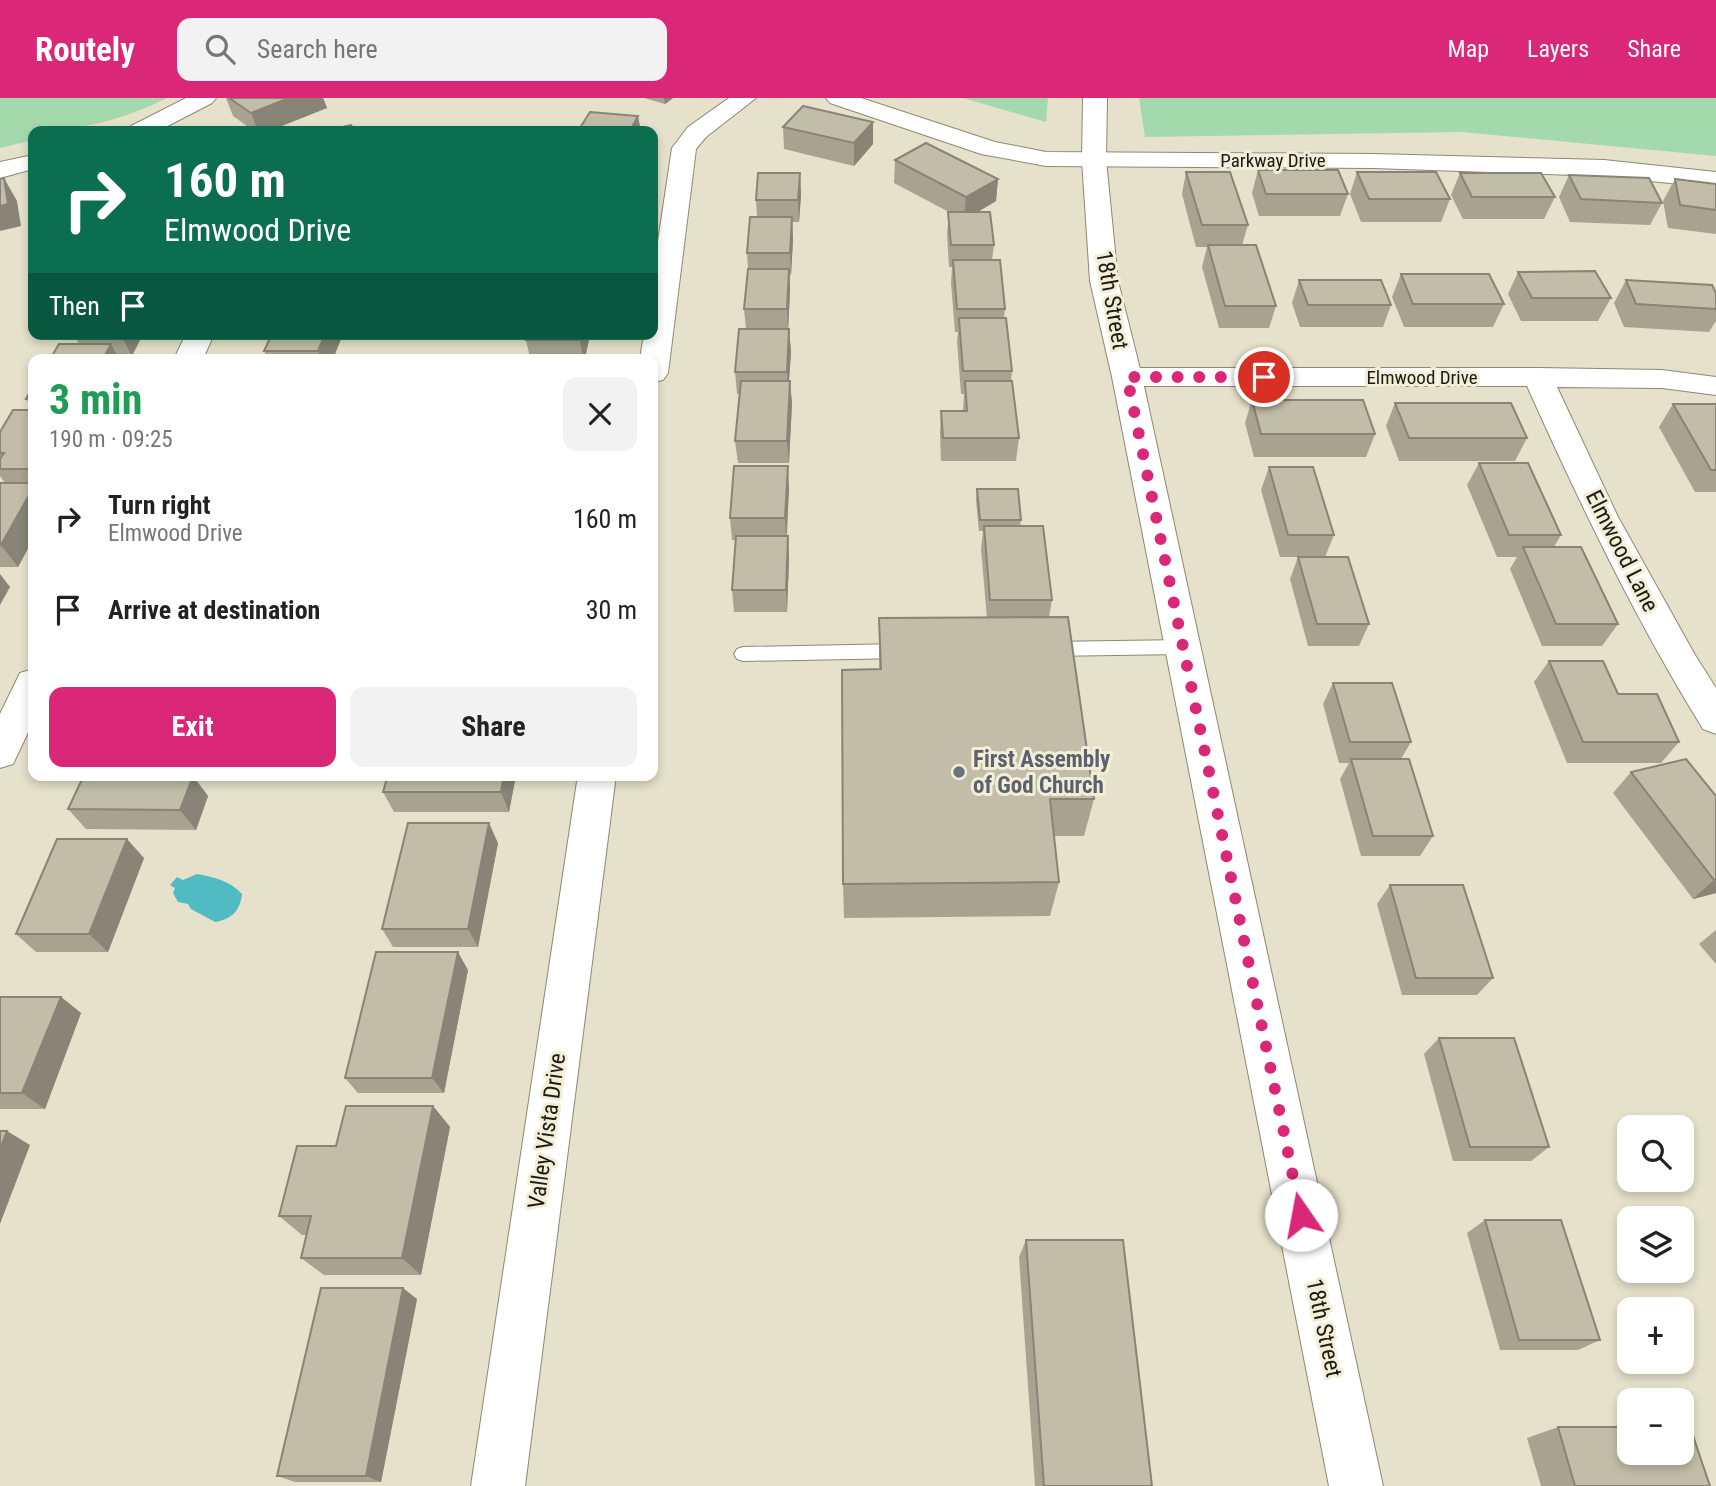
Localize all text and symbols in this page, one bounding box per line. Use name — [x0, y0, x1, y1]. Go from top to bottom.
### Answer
search box — [177, 18, 667, 81]
text: Routely — [35, 30, 135, 69]
icon: search — [201, 30, 239, 68]
text: Search here — [257, 34, 378, 64]
text: Map — [1448, 35, 1489, 63]
text: Layers — [1527, 35, 1589, 63]
text: Share — [1627, 35, 1681, 63]
street label: Parkway Drive — [1220, 149, 1326, 172]
text: 160 m — [164, 152, 286, 209]
icon: right — [49, 154, 140, 245]
text: Elmwood Drive — [164, 211, 351, 249]
street label: 18th Street — [1090, 249, 1134, 351]
icon: arrive — [114, 287, 152, 325]
text: Then — [49, 291, 100, 321]
pin — [1234, 347, 1294, 407]
icon: arrive — [1245, 358, 1283, 396]
street label: Elmwood Drive — [1366, 366, 1478, 389]
text: 3 min — [49, 375, 142, 424]
button: close — [563, 377, 637, 451]
text: 190 m · 09:25 — [49, 426, 173, 453]
street label: Elmwood Lane — [1580, 486, 1664, 616]
text: Turn right — [108, 490, 210, 520]
icon: right — [49, 500, 87, 538]
text: 160 m — [573, 504, 637, 534]
text: Elmwood Drive — [108, 520, 243, 547]
icon: arrive — [49, 591, 87, 629]
text: Arrive at destination — [108, 595, 320, 625]
text: 30 m — [586, 595, 637, 625]
button: Exit — [49, 687, 336, 767]
button: Share — [350, 687, 637, 767]
place label: First Assembly of God Church — [973, 746, 1111, 799]
marker: First Assembly of God Church — [951, 764, 967, 780]
street label: Valley Vista Drive — [523, 1051, 571, 1211]
map controls — [1617, 1115, 1694, 1465]
button: search — [1617, 1115, 1694, 1192]
position arrow — [1264, 1178, 1338, 1252]
button: layers — [1617, 1206, 1694, 1283]
street label: 18th Street — [1300, 1276, 1348, 1380]
button: + — [1617, 1297, 1694, 1374]
button: − — [1617, 1388, 1694, 1465]

